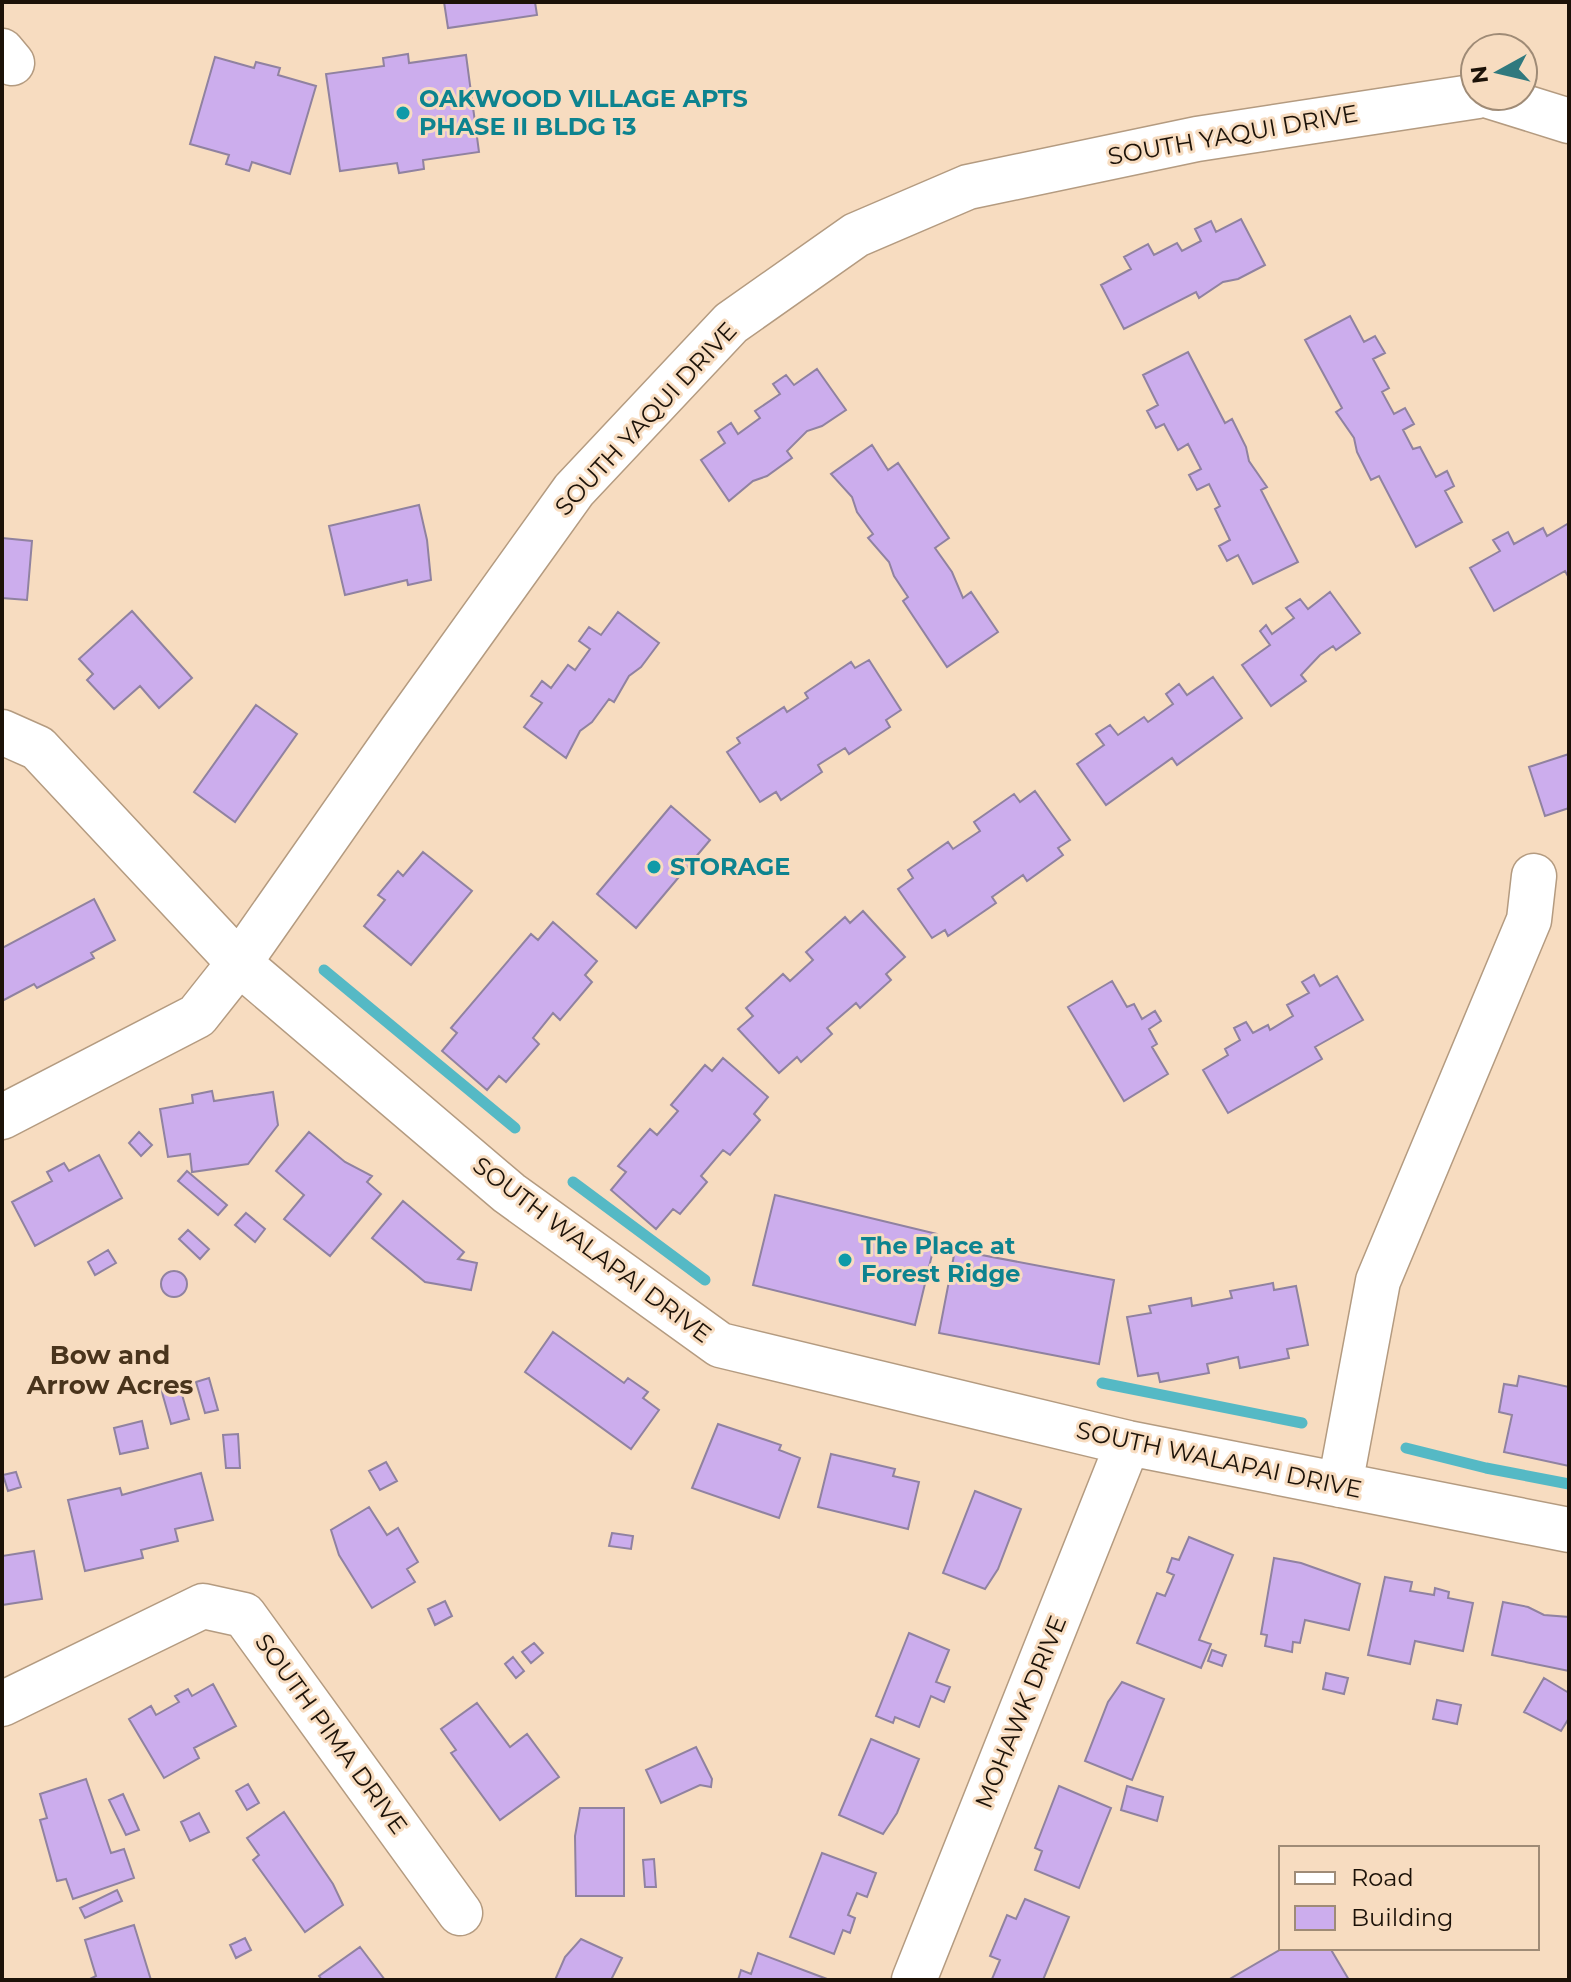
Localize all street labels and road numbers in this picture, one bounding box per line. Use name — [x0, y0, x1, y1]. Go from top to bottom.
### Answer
street label: SOUTH YAQUI DRIVE — [1106, 98, 1360, 171]
street label: SOUTH YAQUI DRIVE — [549, 316, 743, 521]
street label: SOUTH WALAPAI DRIVE — [467, 1150, 717, 1349]
street label: SOUTH WALAPAI DRIVE — [1074, 1415, 1364, 1504]
street label: MOHAWK DRIVE — [969, 1611, 1072, 1812]
street label: SOUTH PIMA DRIVE — [249, 1628, 414, 1839]

